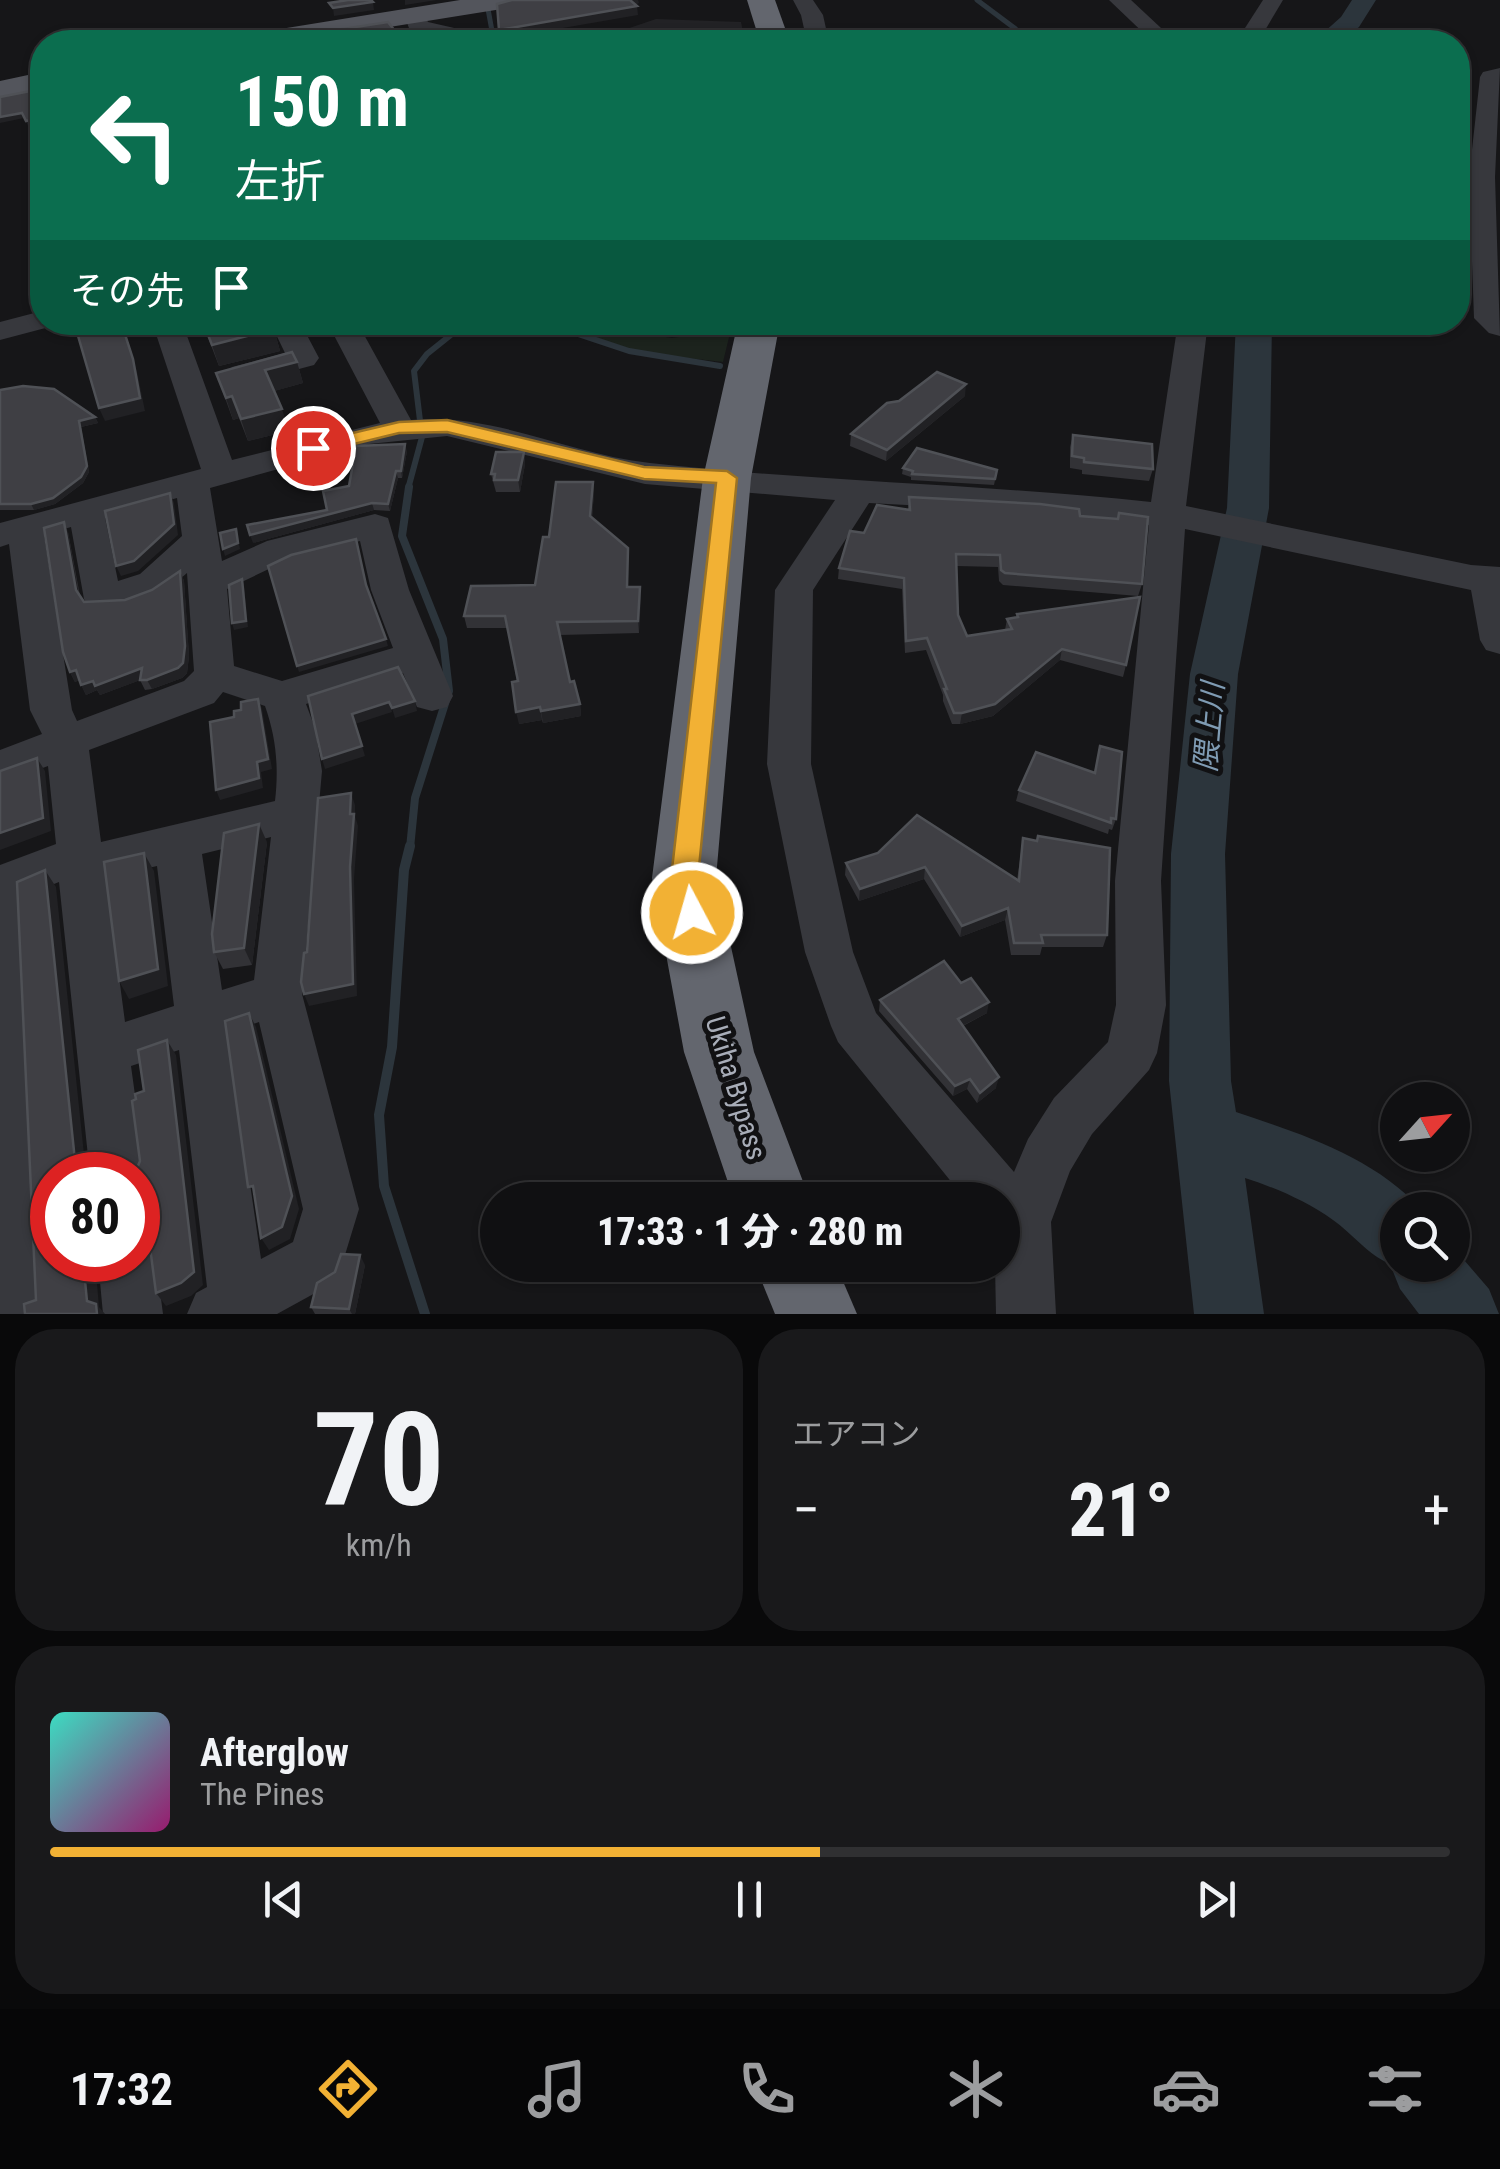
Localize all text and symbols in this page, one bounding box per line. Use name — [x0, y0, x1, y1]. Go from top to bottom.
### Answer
text: 150 m — [235, 61, 409, 143]
icon: left — [70, 70, 200, 200]
text: 左折 — [235, 155, 325, 208]
icon: arrive — [204, 260, 259, 315]
text: その先 — [70, 269, 184, 313]
pin — [271, 406, 356, 491]
icon: arrive — [286, 421, 341, 476]
water label: 隈上川 — [1188, 678, 1231, 773]
position arrow — [640, 861, 744, 965]
street label: Ukiha Bypass — [699, 1012, 773, 1164]
north arrow — [1380, 1082, 1470, 1172]
map controls — [1380, 1082, 1470, 1282]
speed limit sign: 80 — [30, 1152, 160, 1282]
button: search — [1380, 1192, 1470, 1282]
text: 17:33 · 1 分 · 280 m — [597, 1210, 903, 1254]
text: 70 — [313, 1384, 444, 1537]
text: エアコン — [793, 1415, 921, 1453]
text: 21° — [1068, 1466, 1174, 1554]
text: − — [793, 1478, 820, 1542]
text: + — [1423, 1478, 1450, 1542]
text: km/h — [346, 1526, 412, 1564]
text: Afterglow — [200, 1731, 349, 1775]
text: The Pines — [200, 1775, 325, 1813]
icon: previous — [256, 1872, 311, 1927]
icon: pause — [722, 1872, 777, 1927]
icon: next — [1189, 1872, 1244, 1927]
icon: directions — [313, 2054, 383, 2124]
icon: music — [522, 2054, 592, 2124]
icon: phone — [732, 2054, 802, 2124]
icon: climate — [941, 2054, 1011, 2124]
icon: car — [1151, 2054, 1221, 2124]
icon: filters — [1360, 2054, 1430, 2124]
text: 17:32 — [70, 2063, 173, 2116]

